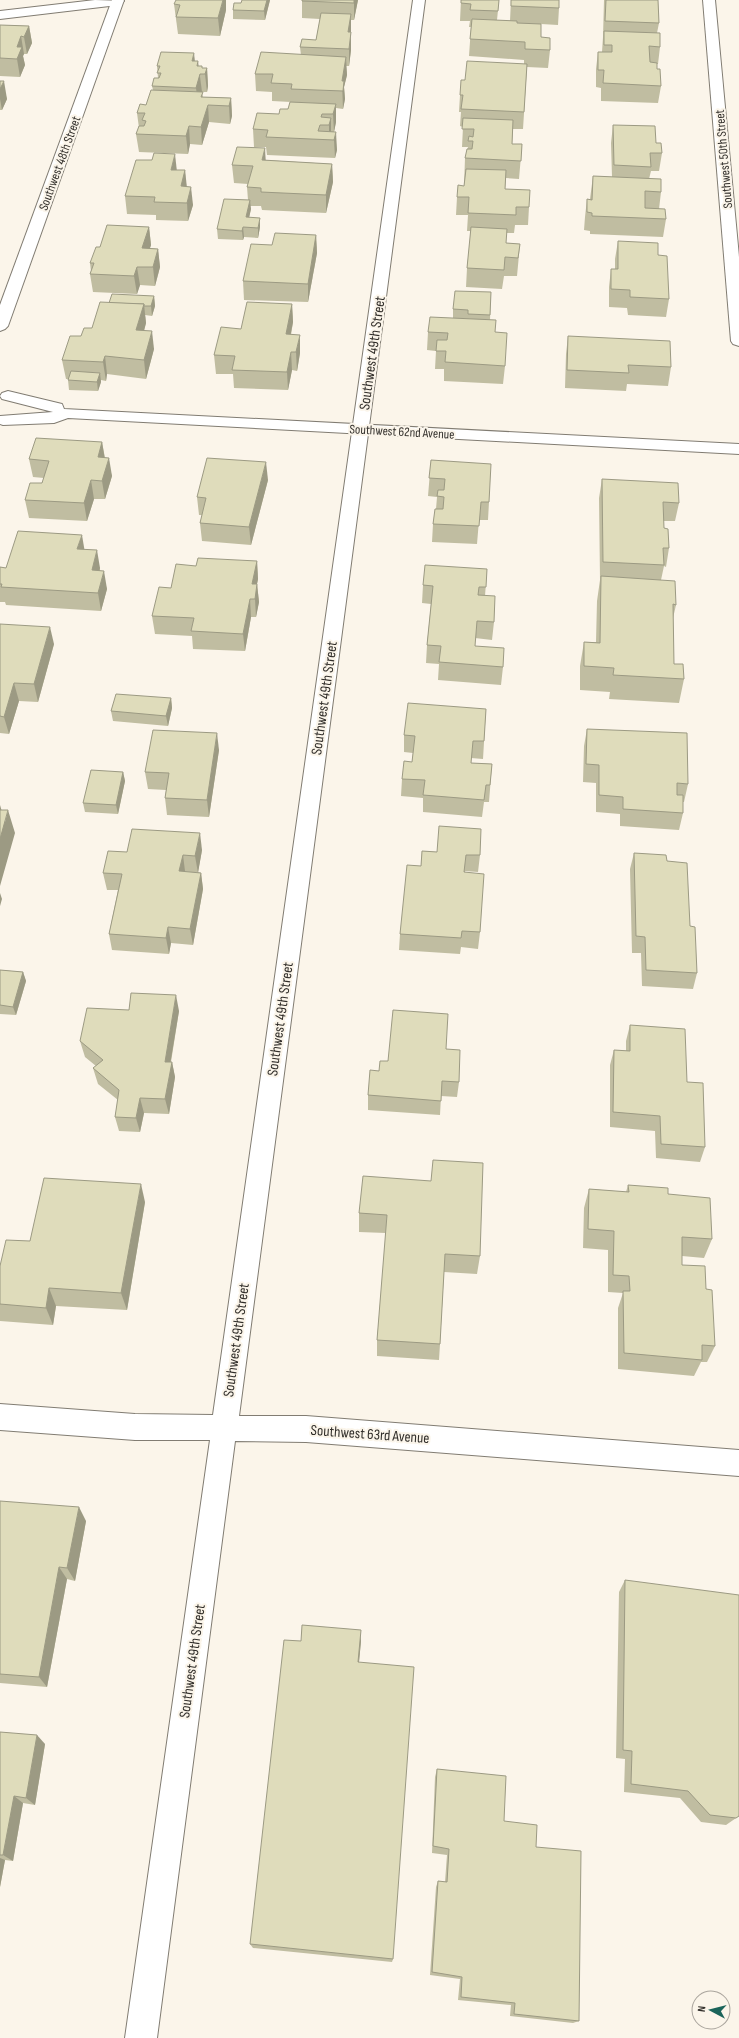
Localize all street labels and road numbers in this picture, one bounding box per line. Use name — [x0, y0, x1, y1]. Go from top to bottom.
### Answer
street label: Southwest 50th Street — [712, 109, 736, 209]
street label: Southwest 48th Street — [35, 114, 84, 213]
street label: Southwest 49th Street — [355, 295, 390, 411]
street label: Southwest 62nd Avenue — [349, 421, 455, 443]
street label: Southwest 49th Street — [307, 640, 342, 756]
street label: Southwest 49th Street — [263, 961, 298, 1077]
street label: Southwest 49th Street — [219, 1282, 254, 1398]
street label: Southwest 63rd Avenue — [310, 1421, 430, 1448]
street label: Southwest 49th Street — [175, 1603, 210, 1719]

